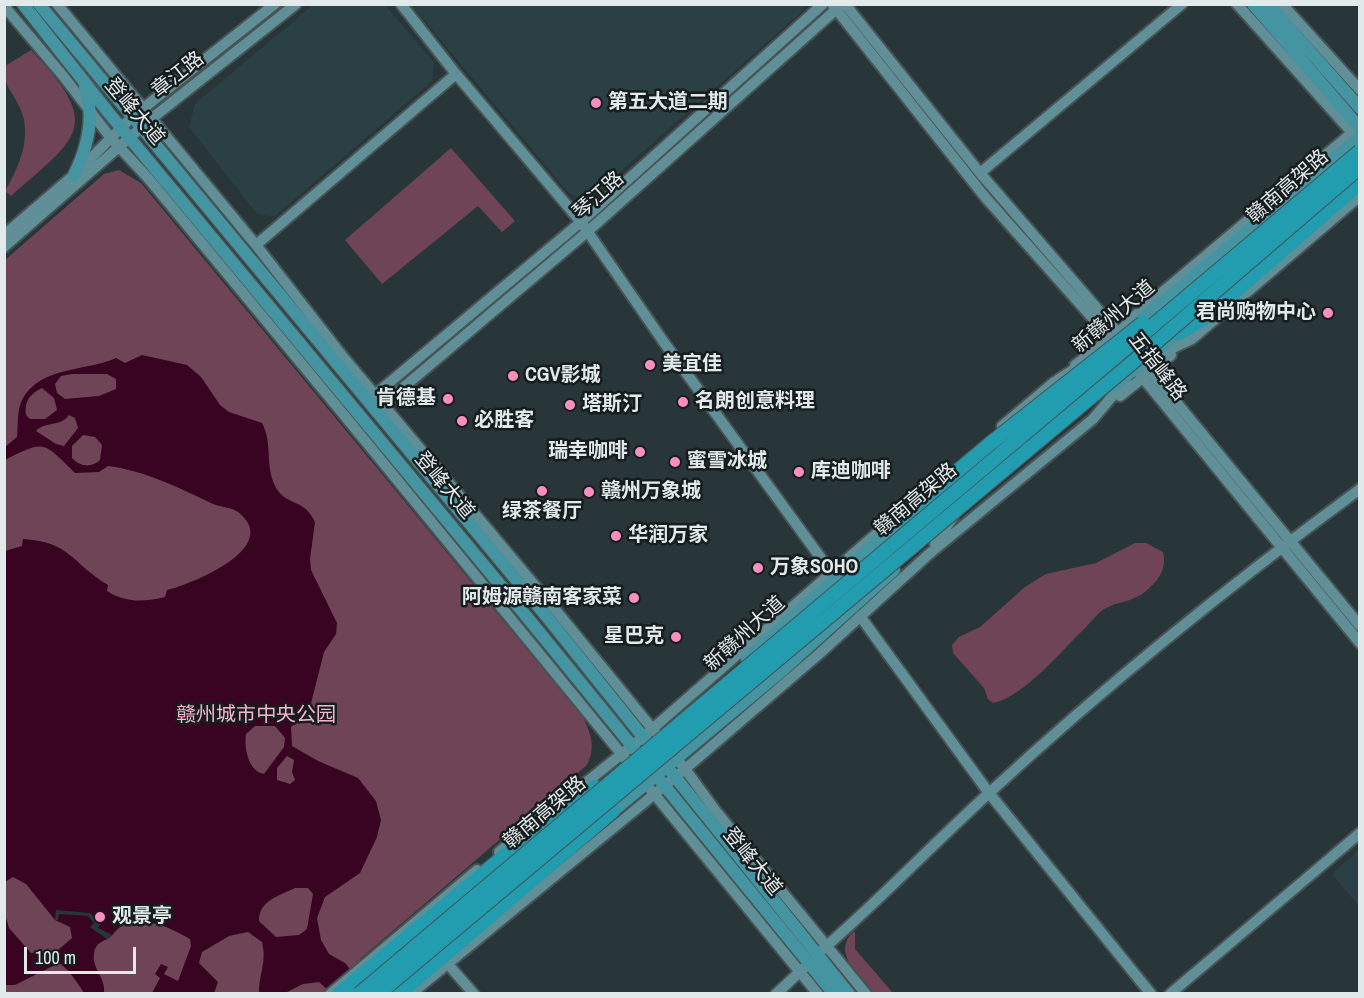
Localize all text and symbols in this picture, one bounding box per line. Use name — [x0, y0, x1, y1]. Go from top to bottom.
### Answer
street label: 章江路 — [147, 47, 209, 103]
street label: 登峰大道 — [99, 74, 169, 150]
place label: 第五大道二期 — [608, 91, 728, 115]
marker: 第五大道二期 — [589, 96, 603, 110]
street label: 赣南高架路 — [1242, 145, 1334, 229]
street label: 琴江路 — [569, 167, 629, 225]
street label: 新赣州大道 — [1068, 276, 1160, 358]
place label: 君尚购物中心 — [1196, 301, 1316, 325]
marker: 君尚购物中心 — [1321, 306, 1335, 320]
street label: 五指峰路 — [1123, 328, 1191, 406]
place label: 美宜佳 — [662, 353, 722, 377]
marker: 美宜佳 — [643, 358, 657, 372]
place label: CGV影城 — [525, 364, 601, 388]
marker: CGV影城 — [506, 369, 520, 383]
place label: 肯德基 — [376, 387, 436, 411]
place label: 名朗创意料理 — [695, 390, 815, 414]
marker: 肯德基 — [441, 392, 455, 406]
place label: 塔斯汀 — [582, 393, 642, 417]
marker: 名朗创意料理 — [676, 395, 690, 409]
marker: 塔斯汀 — [563, 398, 577, 412]
place label: 必胜客 — [474, 409, 534, 433]
marker: 必胜客 — [455, 414, 469, 428]
place label: 瑞幸咖啡 — [548, 440, 628, 464]
marker: 瑞幸咖啡 — [633, 445, 647, 459]
street label: 登峰大道 — [409, 448, 479, 524]
place label: 蜜雪冰城 — [687, 450, 767, 474]
marker: 蜜雪冰城 — [668, 455, 682, 469]
street label: 赣南高架路 — [870, 459, 962, 541]
place label: 库迪咖啡 — [811, 460, 891, 484]
marker: 库迪咖啡 — [792, 465, 806, 479]
place label: 赣州万象城 — [601, 480, 701, 504]
marker: 绿茶餐厅 — [535, 484, 549, 498]
marker: 赣州万象城 — [582, 485, 596, 499]
place label: 绿茶餐厅 — [502, 500, 582, 524]
place label: 华润万家 — [628, 524, 708, 548]
marker: 华润万家 — [609, 529, 623, 543]
place label: 万象SOHO — [770, 556, 858, 580]
marker: 万象SOHO — [751, 561, 765, 575]
place label: 阿姆源赣南客家菜 — [462, 586, 622, 610]
marker: 阿姆源赣南客家菜 — [627, 591, 641, 605]
street label: 新赣州大道 — [700, 592, 790, 676]
place label: 星巴克 — [604, 625, 664, 649]
marker: 星巴克 — [669, 630, 683, 644]
park label: 赣州城市中央公园 — [176, 704, 336, 728]
street label: 赣南高架路 — [499, 772, 591, 854]
street label: 登峰大道 — [718, 823, 786, 901]
place label: 观景亭 — [112, 905, 172, 929]
marker: 观景亭 — [93, 910, 107, 924]
scale bar — [27, 935, 140, 973]
text: 100 m — [35, 945, 76, 970]

